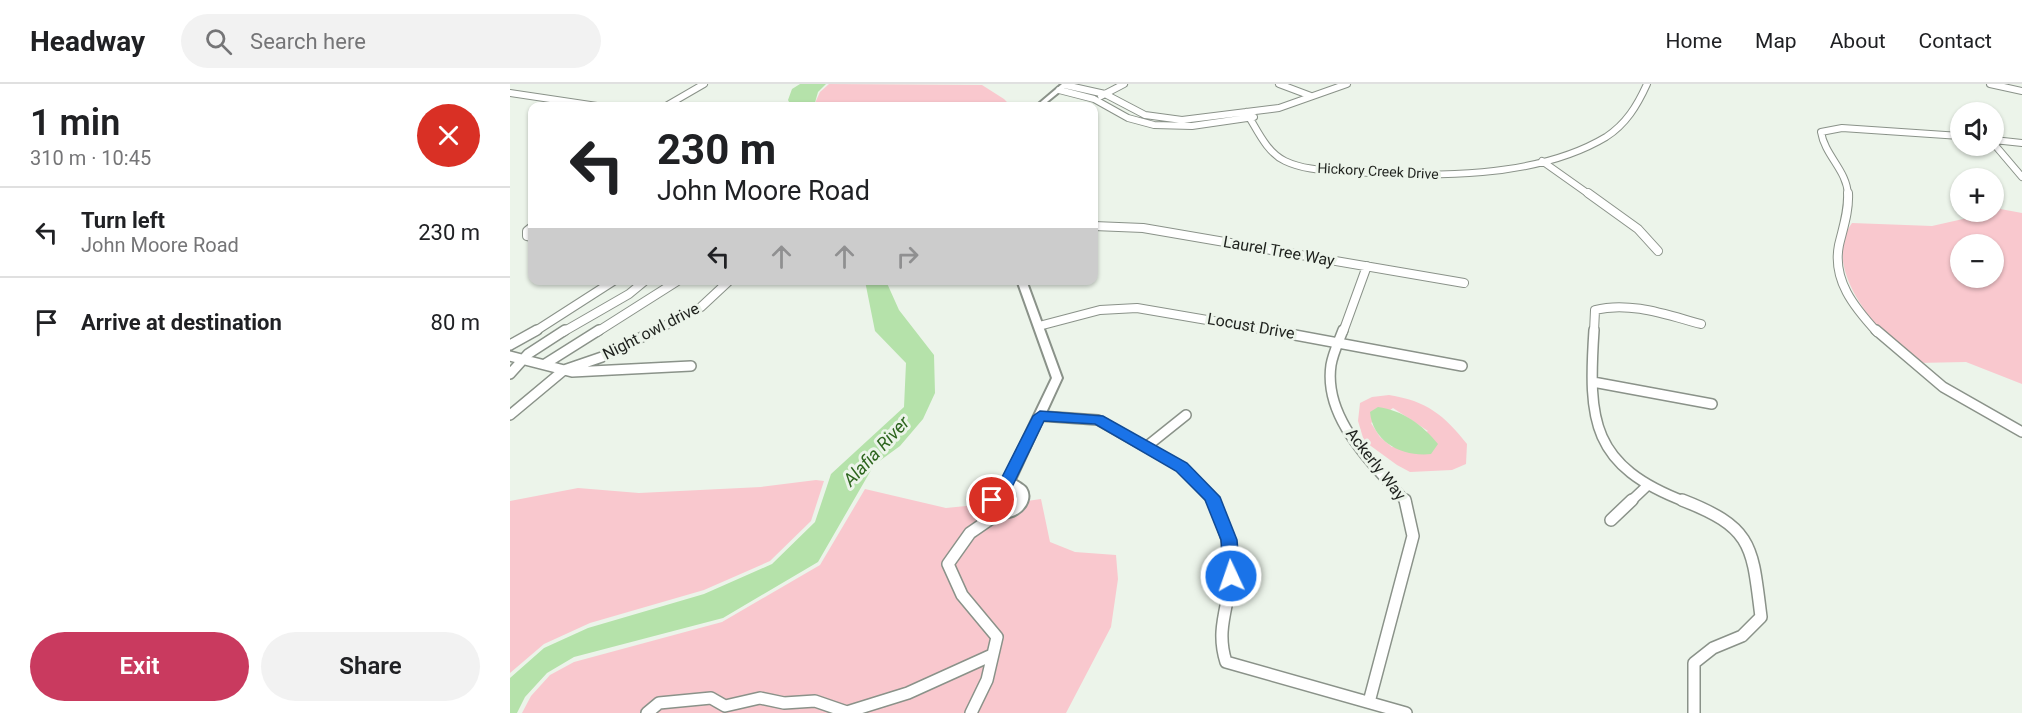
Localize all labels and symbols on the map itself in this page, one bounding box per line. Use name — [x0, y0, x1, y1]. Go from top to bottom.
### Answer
street label: Hickory Creek Drive — [1317, 160, 1439, 182]
street label: Laurel Tree Way — [1222, 232, 1337, 270]
street label: Night owl drive — [600, 299, 702, 363]
street label: Locust Drive — [1206, 309, 1296, 343]
water label: Alafia River — [838, 411, 914, 491]
street label: Ackerly Way — [1342, 424, 1410, 504]
pin — [966, 474, 1017, 525]
position arrow — [1199, 544, 1263, 608]

